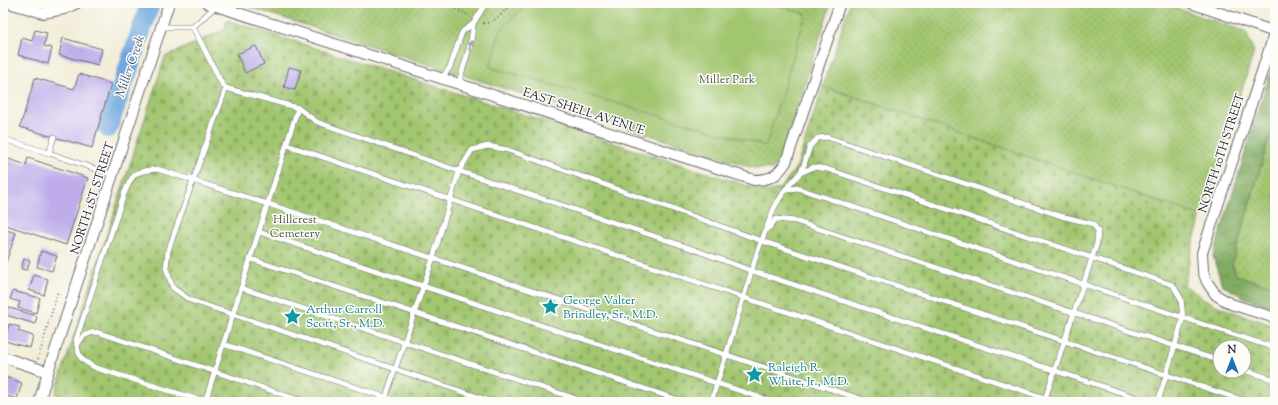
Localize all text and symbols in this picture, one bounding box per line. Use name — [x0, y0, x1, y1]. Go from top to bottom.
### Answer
water label: Miller Creek — [112, 33, 150, 100]
one-way arrow — [467, 40, 473, 52]
park label: Miller Park — [699, 71, 756, 89]
street label: EAST SHELL AVENUE — [520, 84, 648, 140]
street label: NORTH 10TH STREET — [1194, 91, 1250, 215]
street label: NORTH 1ST STREET — [66, 139, 120, 257]
park label: Hillcrest Cemetery — [270, 211, 320, 243]
place label: George Valter Brindley, Sr., M.D. — [563, 292, 658, 324]
place icon: George Valter Brindley, Sr., M.D. — [540, 297, 560, 317]
place label: Arthur Carroll Scott, Sr., M.D. — [306, 301, 385, 333]
place icon: Arthur Carroll Scott, Sr., M.D. — [283, 306, 303, 326]
north arrow — [1212, 339, 1252, 379]
text: N — [1227, 342, 1237, 358]
place label: Raleigh R. White, Jr., M.D. — [768, 359, 849, 391]
place icon: Raleigh R. White, Jr., M.D. — [745, 364, 765, 384]

